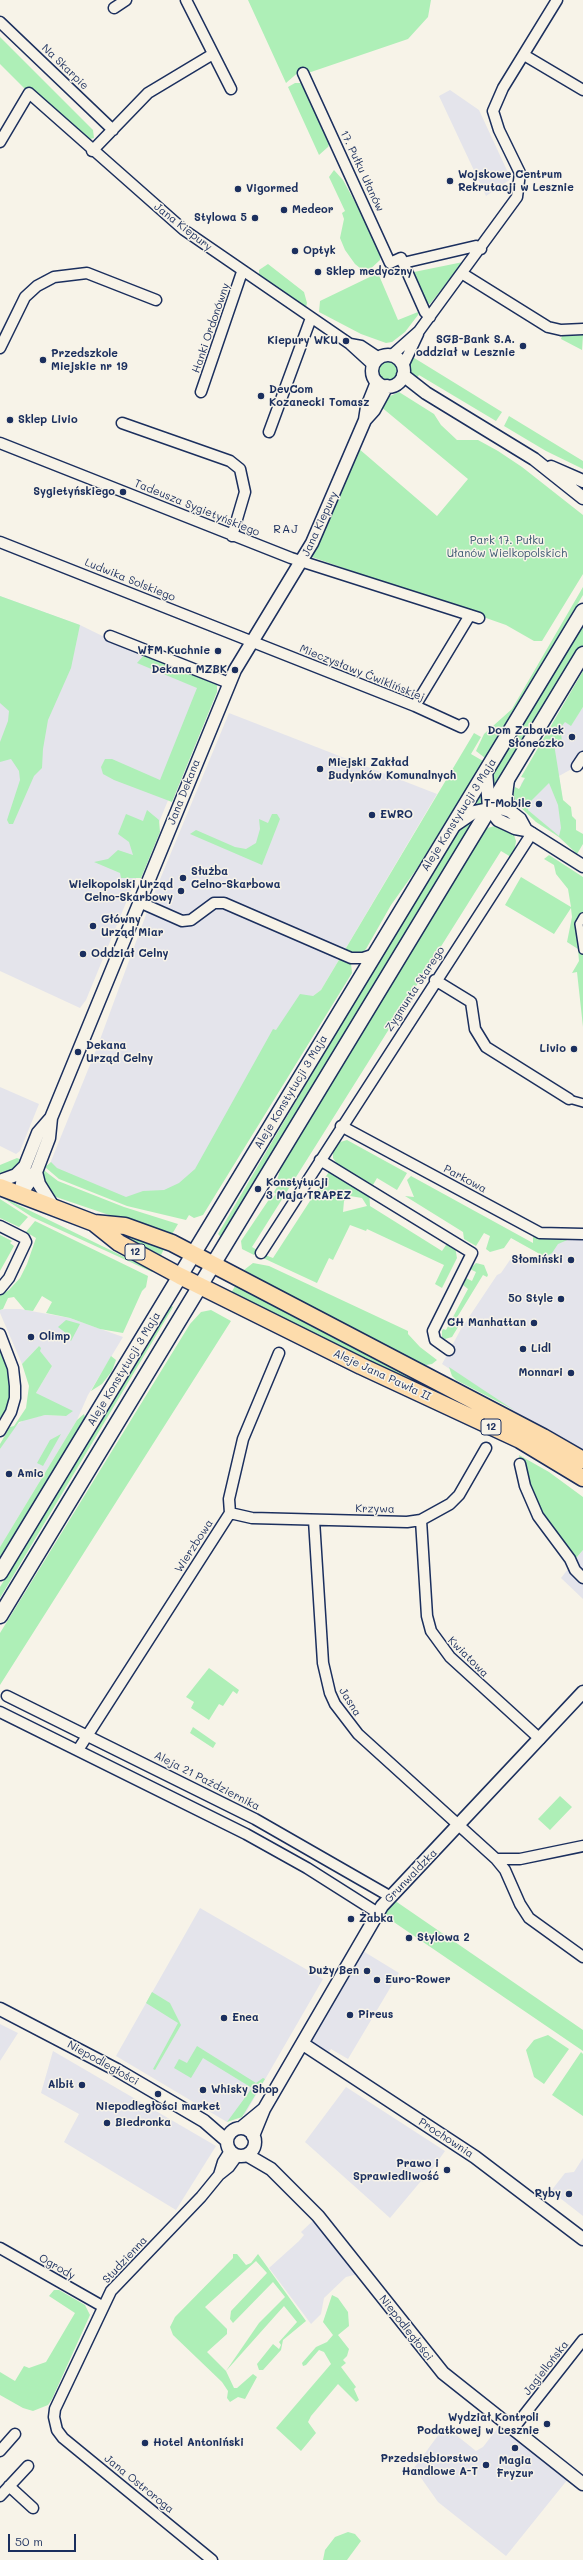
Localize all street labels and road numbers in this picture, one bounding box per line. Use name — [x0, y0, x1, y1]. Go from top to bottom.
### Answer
street label: Na Skarpie — [39, 41, 91, 93]
street label: 17. Pułku Ułanów — [337, 128, 387, 214]
street label: Jana Kiepury — [151, 200, 215, 254]
street label: Hanki Ordonówny — [189, 281, 233, 375]
street label: Tadeusza Sygietyńskiego — [132, 477, 262, 539]
street label: Jana Kiepury — [299, 489, 341, 559]
street label: Ludwika Solskiego — [83, 556, 177, 604]
street label: Mieczysławy Ćwiklińskiej — [298, 642, 426, 704]
street label: Aleje Konstytucji 3 Maja — [419, 756, 499, 874]
street label: Jana Dekana — [165, 757, 203, 827]
street label: Zygmunta Starego — [383, 944, 447, 1034]
street label: Aleje Konstytucji 3 Maja — [252, 1033, 330, 1151]
street label: Parkowa — [441, 1162, 489, 1196]
road number: 12 — [125, 1244, 145, 1260]
street label: Aleje Konstytucji 3 Maja — [85, 1310, 163, 1428]
street label: Aleje Jana Pawła II — [331, 1347, 433, 1403]
road number: 12 — [481, 1419, 501, 1435]
street label: Krzywa — [355, 1502, 395, 1516]
street label: Wierzbowa — [172, 1517, 216, 1575]
street label: Kwiatowa — [445, 1634, 491, 1680]
street label: Jasna — [336, 1685, 364, 1719]
street label: Aleja 21 Października — [152, 1749, 262, 1813]
street label: Grunwaldzka — [382, 1846, 440, 1906]
street label: Niepodległości — [65, 2038, 141, 2088]
street label: Prochownia — [416, 2115, 476, 2161]
street label: Studzienna — [100, 2234, 150, 2286]
street label: Ogrody — [36, 2251, 78, 2283]
street label: Niepodległości — [376, 2293, 436, 2363]
street label: Jagiellońska — [521, 2338, 571, 2398]
street label: Jana Ostroroga — [102, 2452, 176, 2516]

